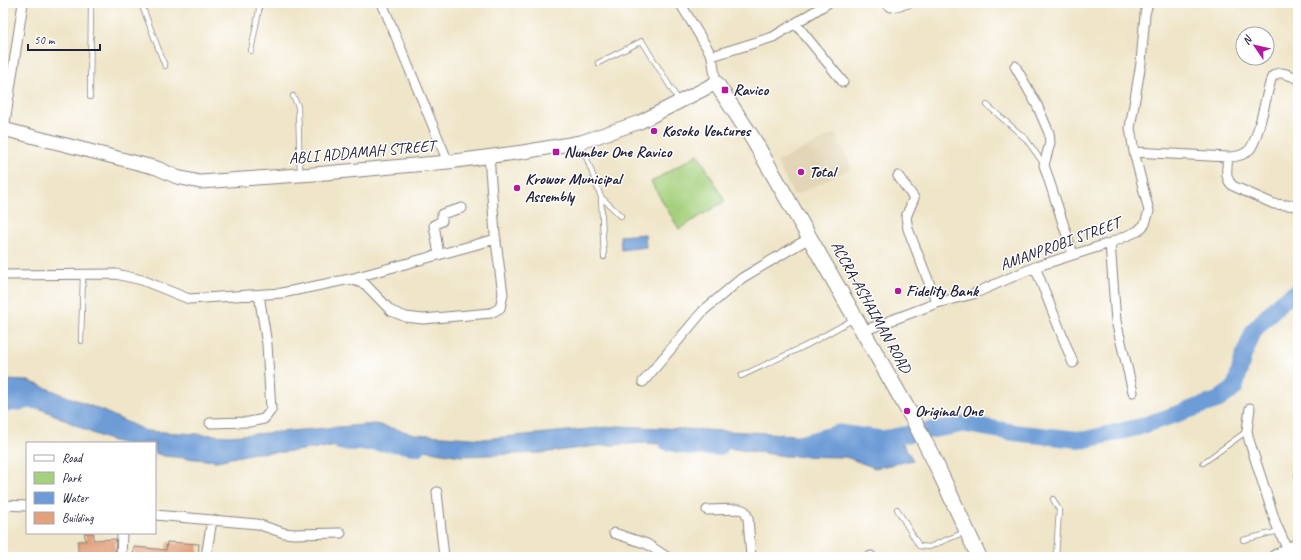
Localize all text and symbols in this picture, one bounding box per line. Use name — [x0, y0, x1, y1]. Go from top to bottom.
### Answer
scale bar — [28, 26, 100, 52]
north arrow — [1235, 26, 1275, 66]
text: 50 m — [34, 32, 56, 48]
text: N — [1239, 32, 1256, 47]
place label: Ravico — [733, 80, 770, 100]
marker: Ravico — [720, 85, 730, 95]
place label: Kosoko Ventures — [662, 121, 752, 141]
marker: Kosoko Ventures — [649, 126, 659, 136]
street label: ABLI ADDAMAH STREET — [288, 135, 440, 168]
place label: Number One Ravico — [564, 142, 673, 162]
marker: Number One Ravico — [551, 147, 561, 157]
place label: Total — [809, 162, 839, 182]
marker: Total — [796, 167, 806, 177]
place label: Krowor Municipal Assembly — [525, 169, 624, 207]
marker: Krowor Municipal Assembly — [512, 183, 522, 193]
street label: AMANPROBI STREET — [997, 211, 1127, 275]
street label: ACCRA-ASHAIMAN ROAD — [826, 237, 916, 378]
place label: Fidelity Bank — [906, 281, 980, 301]
marker: Fidelity Bank — [893, 286, 903, 296]
place label: Original One — [915, 401, 984, 421]
marker: Original One — [902, 406, 912, 416]
legend — [26, 442, 156, 534]
text: Road — [62, 450, 84, 466]
text: Park — [62, 470, 83, 486]
text: Water — [62, 490, 90, 506]
text: Building — [62, 510, 94, 526]

